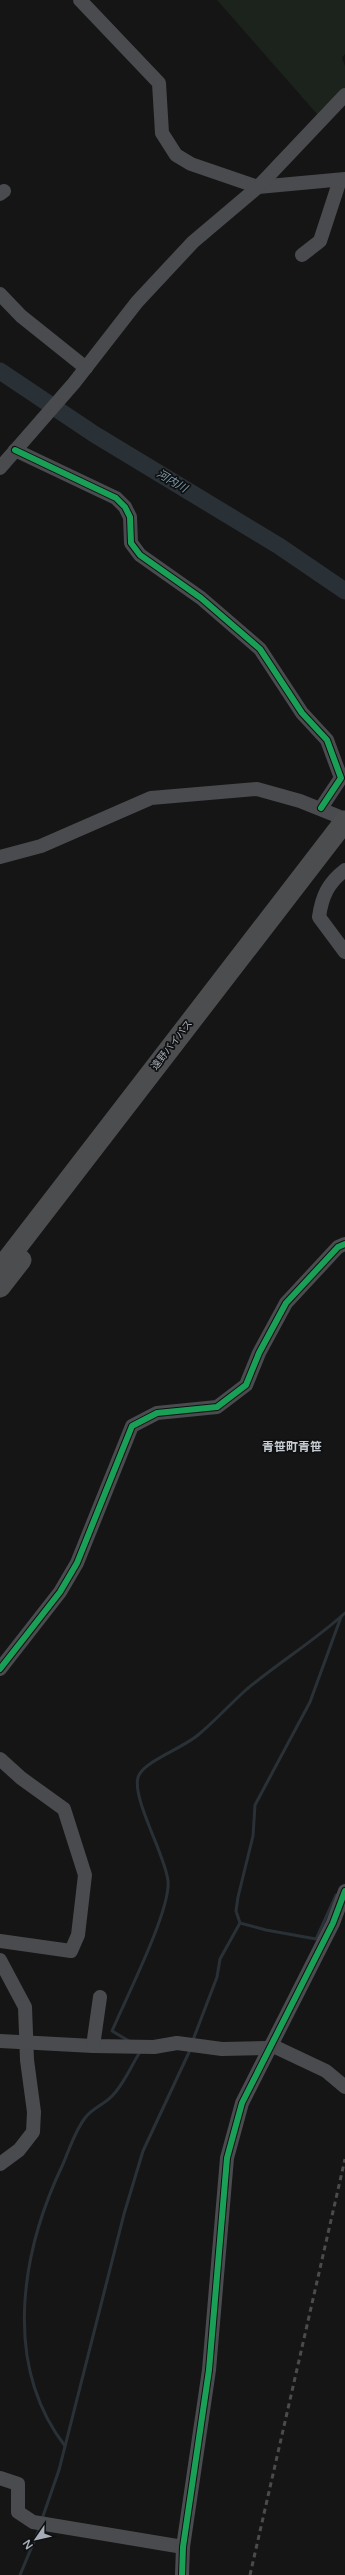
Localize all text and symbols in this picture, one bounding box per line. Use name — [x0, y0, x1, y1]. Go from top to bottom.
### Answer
water label: 河内川 — [155, 467, 190, 496]
street label: 遠野バイパス — [149, 1018, 195, 1072]
district label: 青笹町青笹 — [262, 1440, 322, 1454]
north arrow — [16, 2519, 56, 2559]
text: N — [20, 2537, 36, 2552]

